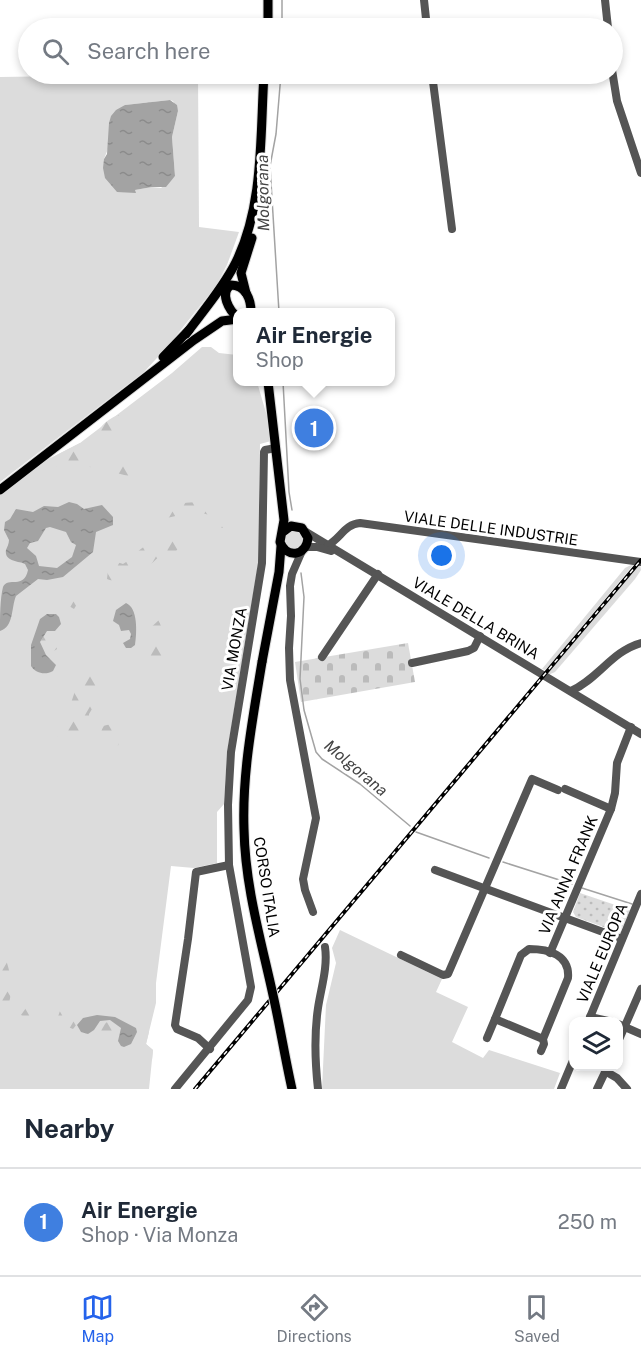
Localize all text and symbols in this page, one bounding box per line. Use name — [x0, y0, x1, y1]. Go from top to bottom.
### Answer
search box — [18, 18, 623, 84]
icon: search — [39, 35, 72, 68]
text: Search here — [87, 38, 211, 64]
water label: Molgorana — [253, 154, 273, 232]
popup — [233, 308, 395, 386]
text: Air Energie — [256, 322, 372, 348]
text: Shop — [256, 348, 304, 372]
pin: 1 — [294, 406, 334, 450]
street label: VIALE DELLE INDUSTRIE — [403, 507, 579, 549]
your location — [427, 541, 456, 570]
street label: VIALE DELLA BRINA — [410, 573, 543, 663]
street label: VIA MONZA — [218, 606, 250, 692]
water label: Molgorana — [320, 736, 392, 800]
street label: VIA ANNA FRANK — [535, 813, 601, 937]
street label: CORSO ITALIA — [251, 835, 283, 939]
street label: VIALE EUROPA — [573, 900, 631, 1005]
map controls — [569, 1017, 623, 1071]
button: layers — [569, 1017, 623, 1071]
text: Nearby — [24, 1113, 114, 1144]
text: Air Energie — [81, 1197, 198, 1223]
text: 1 — [39, 1210, 48, 1234]
text: 250 m — [558, 1210, 617, 1234]
text: Shop · Via Monza — [81, 1223, 238, 1247]
tab: Map — [81, 1291, 114, 1346]
tab: Directions — [277, 1291, 352, 1346]
tab: Saved — [514, 1291, 560, 1346]

